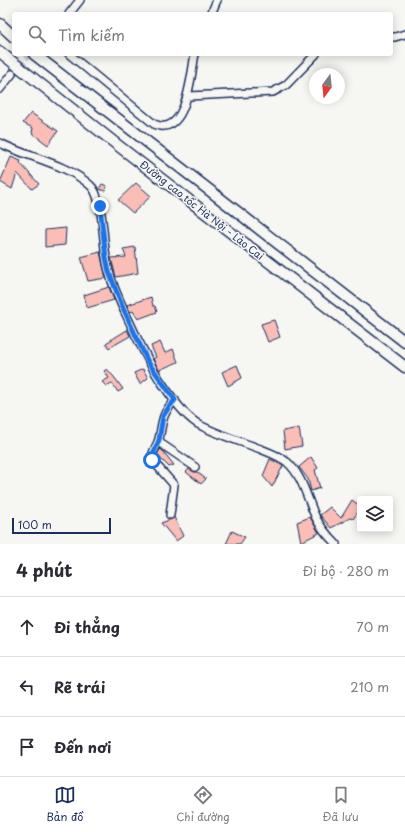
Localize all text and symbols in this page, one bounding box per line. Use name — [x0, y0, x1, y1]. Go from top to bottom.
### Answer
search box — [12, 12, 393, 56]
icon: search — [26, 23, 48, 45]
text: Tìm kiếm — [58, 23, 125, 46]
north arrow — [309, 68, 345, 104]
street label: Đường cao tốc Hà Nội - Lào Cai — [137, 156, 268, 263]
route end — [91, 197, 109, 215]
route start — [143, 451, 161, 469]
map controls — [357, 496, 393, 532]
button: layers — [357, 496, 393, 532]
scale bar — [12, 516, 111, 535]
text: 100 m — [18, 516, 52, 533]
text: 4 phút — [16, 557, 73, 583]
text: Đi bộ · 280 m — [303, 561, 389, 580]
text: Đi thẳng — [54, 615, 120, 638]
icon: ahead — [16, 616, 38, 638]
text: 70 m — [356, 617, 389, 636]
text: Rẽ trái — [54, 675, 105, 698]
icon: left — [16, 676, 38, 698]
text: 210 m — [350, 677, 389, 696]
text: Đến nơi — [54, 735, 111, 758]
icon: arrive — [16, 736, 38, 758]
tab: Bản đồ — [46, 784, 83, 825]
tab: Chỉ đường — [176, 784, 230, 825]
tab: Đã lưu — [323, 784, 359, 825]

